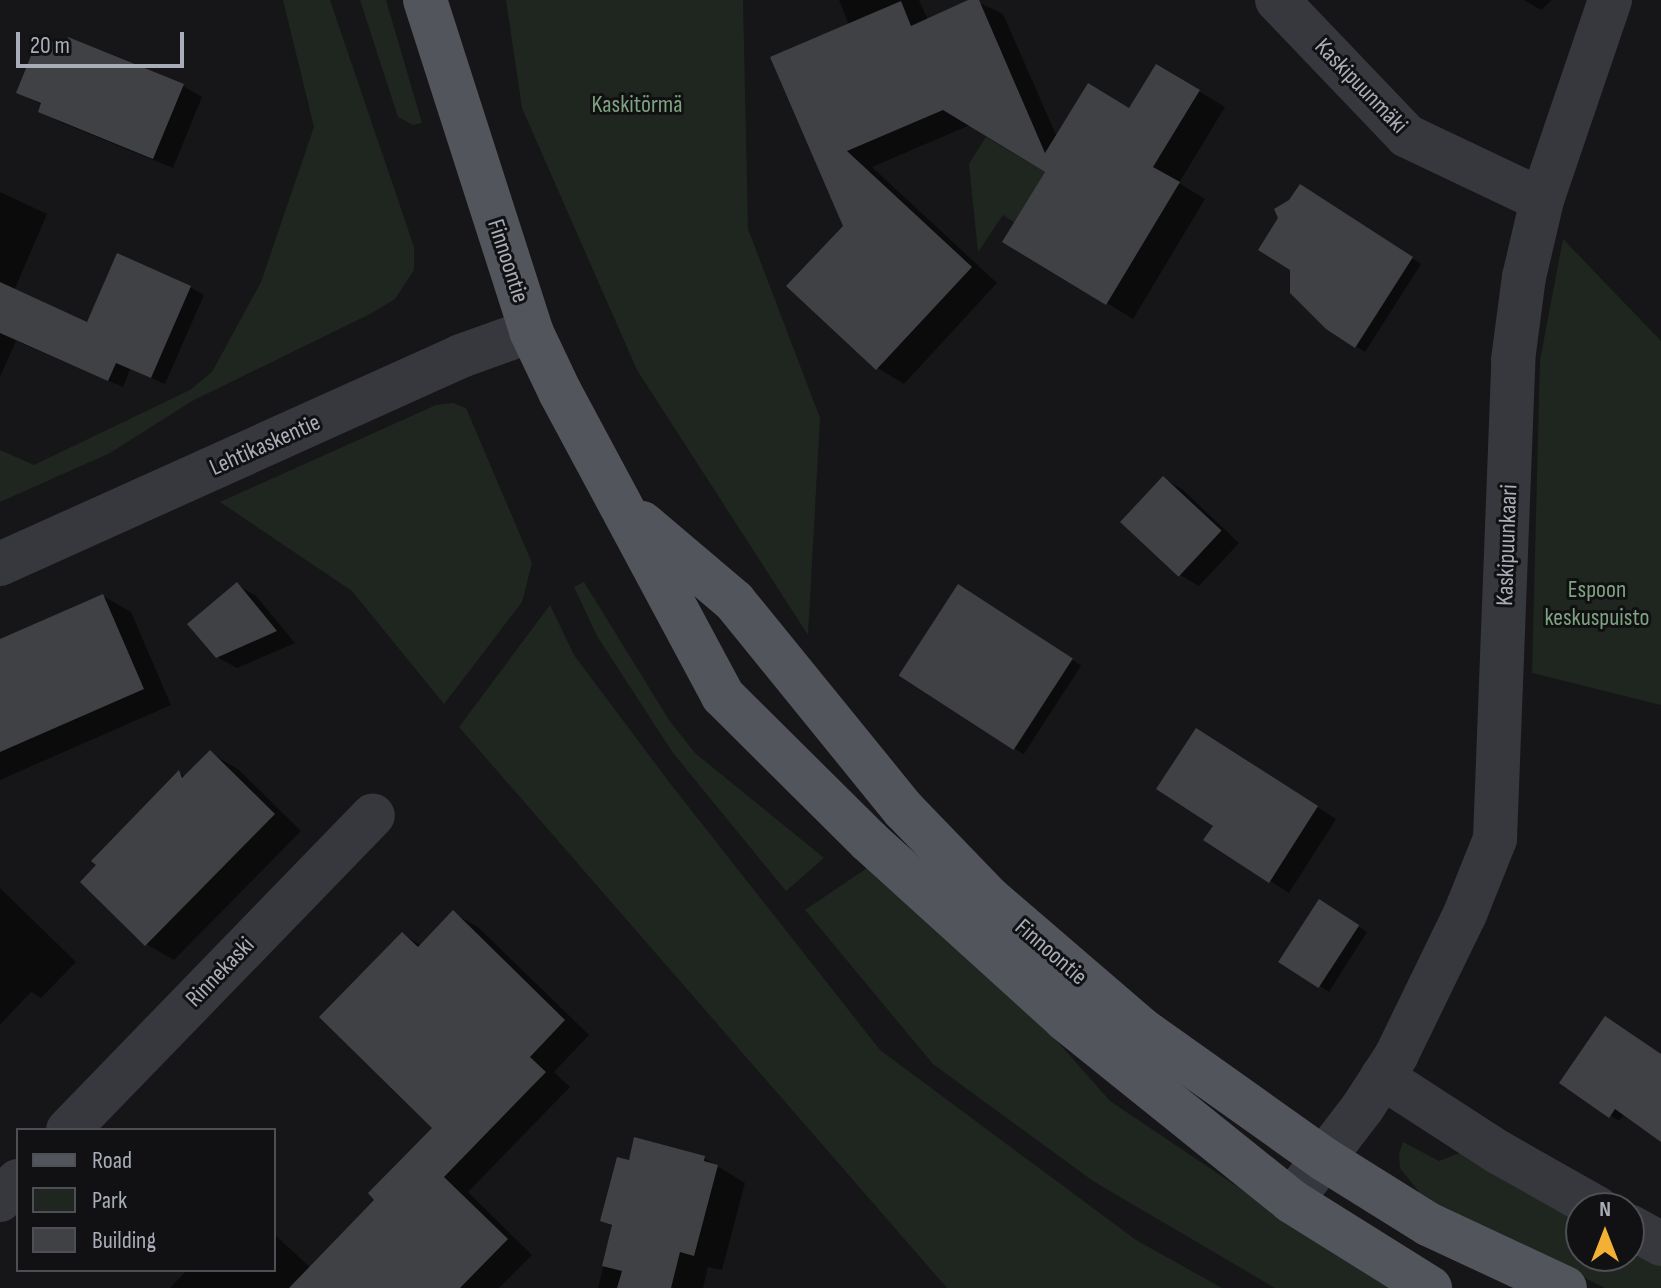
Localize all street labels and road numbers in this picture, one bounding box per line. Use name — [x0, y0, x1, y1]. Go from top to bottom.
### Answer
street label: Kaskipuunmäki — [1309, 33, 1413, 139]
street label: Finnoontie — [481, 216, 535, 306]
street label: Lehtikaskentie — [205, 408, 325, 482]
street label: Kaskipuunkaari — [1490, 484, 1524, 606]
street label: Finnoontie — [1009, 913, 1093, 991]
street label: Rinnekaski — [180, 931, 260, 1013]

